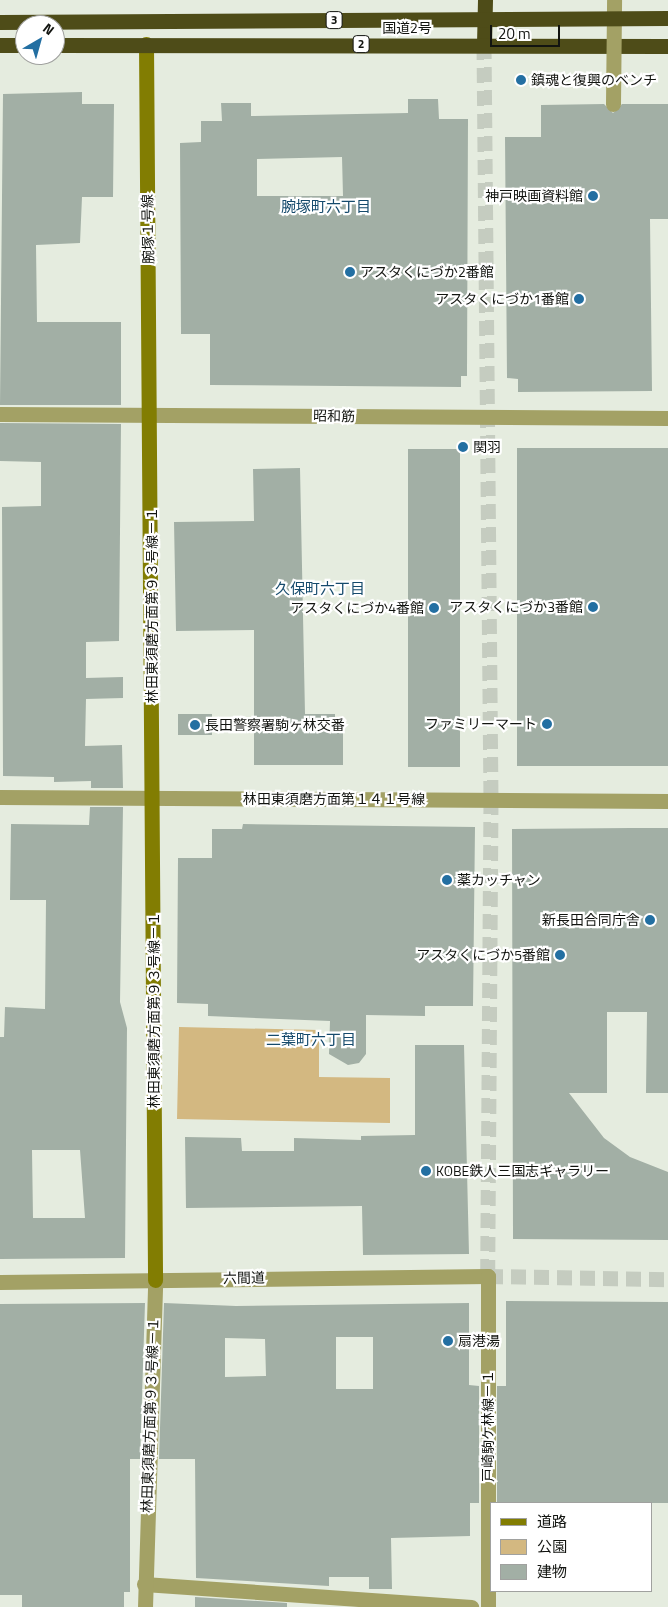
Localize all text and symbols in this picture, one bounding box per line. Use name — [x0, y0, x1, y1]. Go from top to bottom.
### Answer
road number: 3 — [325, 10, 343, 30]
north arrow — [15, 15, 65, 65]
scale bar — [493, 15, 563, 47]
text: N — [39, 17, 59, 40]
street label: 国道2号 — [382, 20, 432, 36]
text: 20 m — [498, 22, 531, 45]
road number: 2 — [352, 34, 370, 54]
place label: 鎮魂と復興のベンチ — [531, 72, 657, 88]
marker: 鎮魂と復興のベンチ — [515, 74, 527, 86]
place label: 神戸映画資料館 — [485, 188, 583, 204]
marker: 神戸映画資料館 — [587, 190, 599, 202]
street label: 腕塚１号線 — [139, 194, 157, 264]
district label: 腕塚町六丁目 — [281, 198, 371, 216]
place label: アスタくにづか2番館 — [360, 264, 494, 280]
marker: アスタくにづか2番館 — [344, 266, 356, 278]
place label: アスタくにづか1番館 — [435, 291, 569, 307]
marker: アスタくにづか1番館 — [573, 293, 585, 305]
street label: 昭和筋 — [313, 407, 355, 425]
place label: 関羽 — [473, 439, 501, 455]
marker: 関羽 — [457, 441, 469, 453]
street label: 林田東須磨方面第９３号線－１ — [144, 507, 160, 703]
district label: 久保町六丁目 — [275, 580, 365, 598]
place label: アスタくにづか3番館 — [449, 599, 583, 615]
place label: アスタくにづか4番館 — [290, 600, 424, 616]
marker: アスタくにづか3番館 — [587, 601, 599, 613]
marker: アスタくにづか4番館 — [428, 602, 440, 614]
place label: ファミリーマート — [425, 716, 537, 732]
place label: 長田警察署駒ヶ林交番 — [205, 717, 345, 733]
marker: ファミリーマート — [541, 718, 553, 730]
marker: 長田警察署駒ヶ林交番 — [189, 719, 201, 731]
street label: 林田東須磨方面第１４１号線 — [243, 791, 425, 807]
place label: 薬カッチャン — [457, 872, 541, 888]
marker: 薬カッチャン — [441, 874, 453, 886]
street label: 林田東須磨方面第９３号線－１ — [146, 912, 162, 1108]
place label: 新長田合同庁舎 — [542, 912, 640, 928]
marker: 新長田合同庁舎 — [644, 914, 656, 926]
place label: アスタくにづか5番館 — [416, 947, 550, 963]
marker: アスタくにづか5番館 — [554, 949, 566, 961]
district label: 二葉町六丁目 — [266, 1031, 356, 1049]
place label: KOBE鉄人三国志ギャラリー — [436, 1163, 609, 1179]
marker: KOBE鉄人三国志ギャラリー — [420, 1165, 432, 1177]
street label: 六間道 — [223, 1269, 265, 1287]
street label: 林田東須磨方面第９３号線－１ — [138, 1317, 162, 1513]
place label: 扇港湯 — [458, 1333, 500, 1349]
marker: 扇港湯 — [442, 1335, 454, 1347]
street label: 戸崎駒ケ林線－１ — [480, 1370, 496, 1482]
legend — [490, 1502, 653, 1592]
text: 道路 — [537, 1510, 567, 1533]
text: 公園 — [537, 1535, 567, 1558]
text: 建物 — [537, 1560, 567, 1583]

